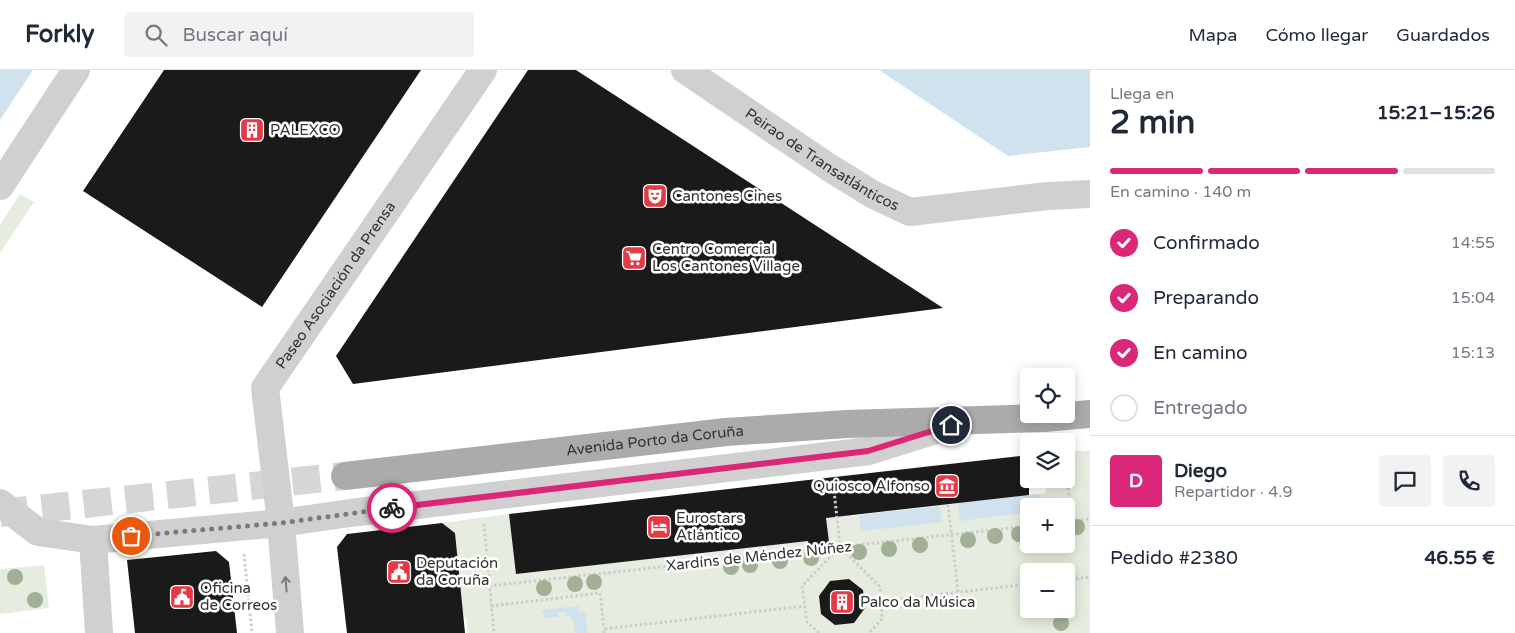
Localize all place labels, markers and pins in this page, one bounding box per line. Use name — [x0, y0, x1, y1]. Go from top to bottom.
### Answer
building icon: PALEXCO — [239, 117, 265, 143]
place label: PALEXCO — [270, 121, 341, 139]
theatre icon: Cantones Cines — [642, 183, 668, 209]
place label: Cantones Cines — [672, 187, 782, 205]
place label: Centro Comercial Los Cantones Village — [652, 240, 800, 275]
supermarket icon: Centro Comercial Los Cantones Village — [621, 245, 647, 271]
pin — [930, 404, 972, 446]
museum icon: Quiosco Alfonso — [934, 473, 960, 499]
place label: Quiosco Alfonso — [813, 477, 930, 495]
place label: Eurostars Atlántico — [676, 509, 743, 544]
hotel icon: Eurostars Atlántico — [646, 514, 672, 540]
pin — [110, 515, 152, 557]
place label: Deputación da Coruña — [416, 554, 498, 589]
public building icon: Deputación da Coruña — [386, 559, 412, 585]
place label: Oficina de Correos — [200, 579, 277, 614]
public building icon: Oficina de Correos — [169, 584, 195, 610]
building icon: Palco da Música — [829, 589, 855, 615]
place label: Palco da Música — [860, 593, 975, 611]

